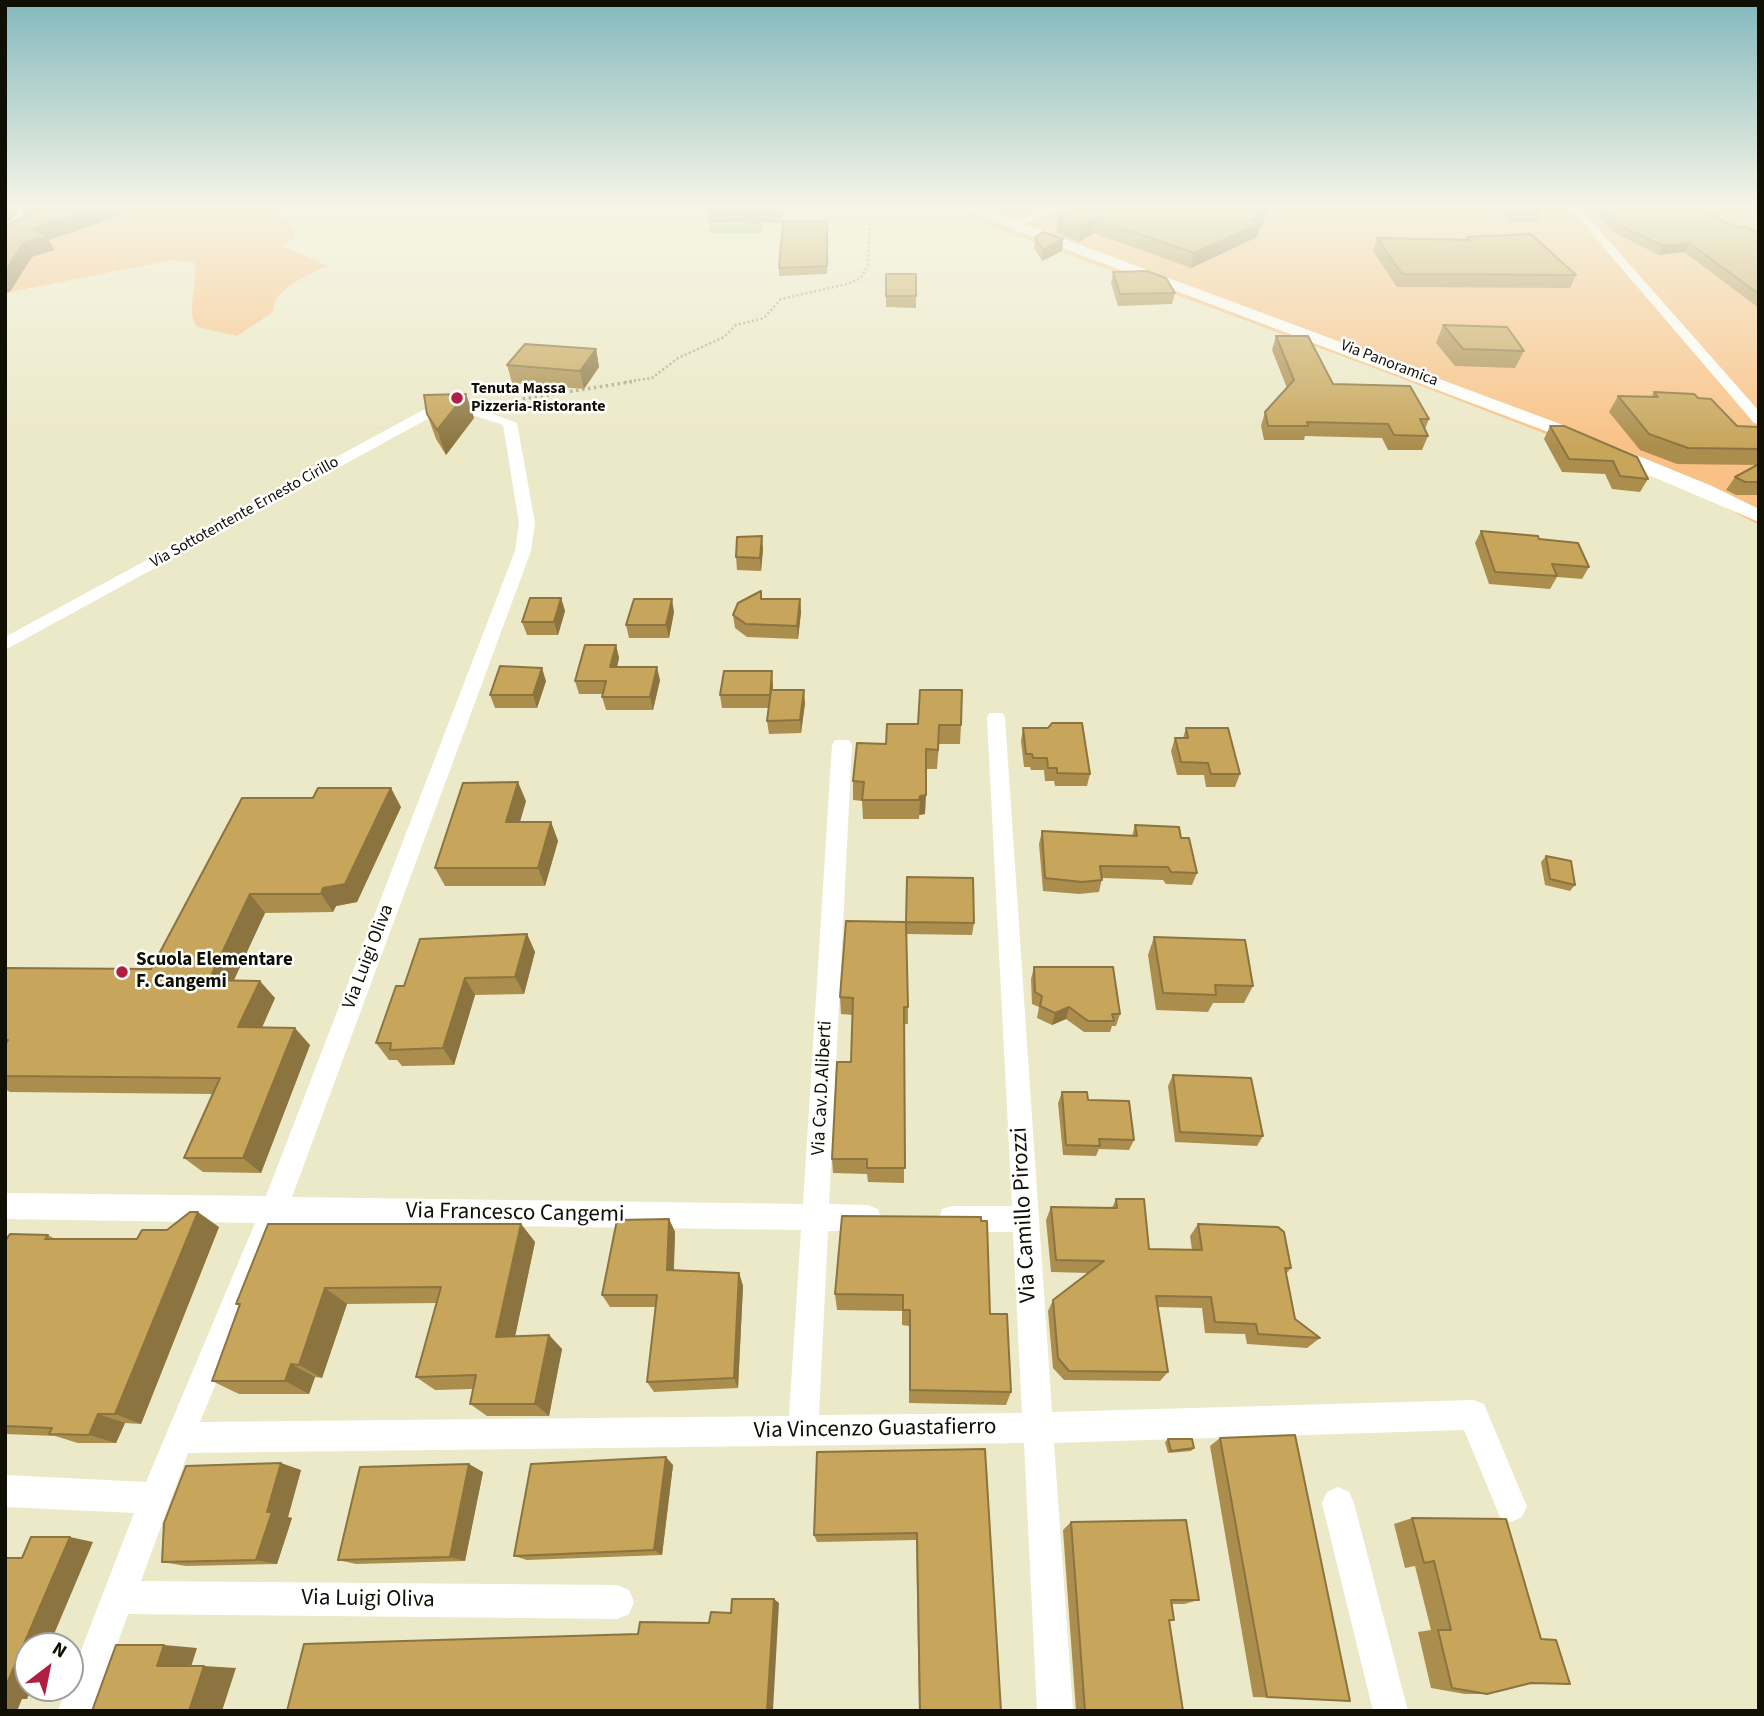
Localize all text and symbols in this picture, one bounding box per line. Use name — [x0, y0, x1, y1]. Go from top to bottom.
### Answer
street label: Via Panoramica — [1338, 337, 1440, 391]
place label: Tenuta Massa Pizzeria-Ristorante — [471, 379, 606, 417]
marker: Tenuta Massa Pizzeria-Ristorante — [449, 390, 465, 406]
street label: Via Sottotentente Ernesto Cirillo — [147, 453, 343, 573]
street label: Via Luigi Oliva — [339, 902, 399, 1012]
place label: Scuola Elementare F. Cangemi — [136, 950, 293, 994]
marker: Scuola Elementare F. Cangemi — [114, 964, 130, 980]
street label: Via Cav.D.Aliberti — [808, 1020, 838, 1156]
street label: Via Camillo Pirozzi — [1007, 1126, 1043, 1304]
street label: Via Francesco Cangemi — [405, 1198, 625, 1230]
street label: Via Vincenzo Guastafierro — [753, 1414, 997, 1446]
street label: Via Luigi Oliva — [301, 1585, 435, 1615]
north arrow — [14, 1632, 84, 1702]
text: N — [47, 1636, 72, 1665]

